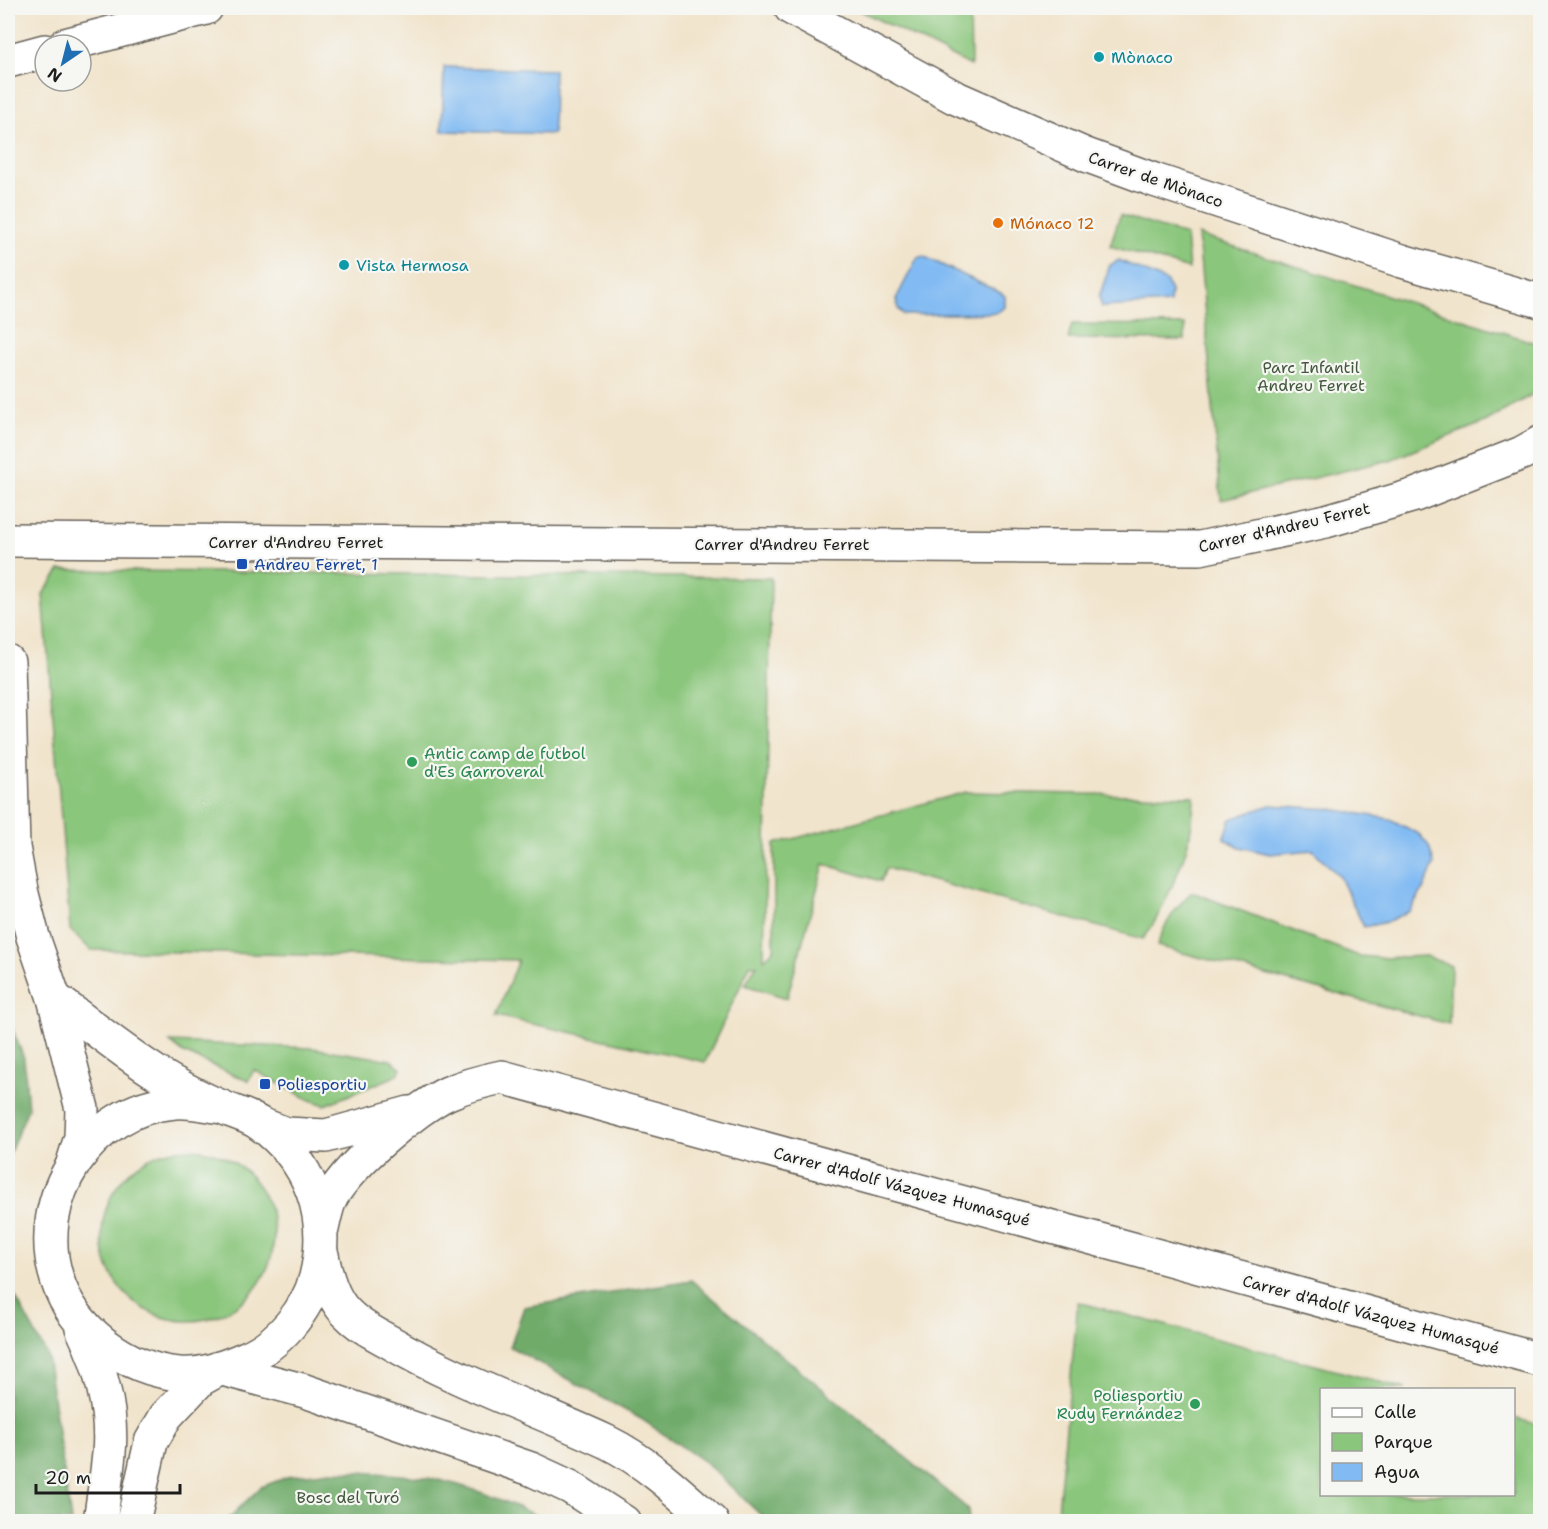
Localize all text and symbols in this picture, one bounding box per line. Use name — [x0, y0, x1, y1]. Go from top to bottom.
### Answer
north arrow — [33, 33, 93, 93]
place label: Mònaco — [1111, 47, 1173, 68]
marker: Mònaco — [1092, 50, 1106, 64]
text: N — [43, 63, 66, 87]
street label: Carrer de Mònaco — [1086, 147, 1226, 212]
place label: Mónaco 12 — [1010, 213, 1094, 234]
marker: Mónaco 12 — [991, 216, 1005, 230]
place label: Vista Hermosa — [356, 255, 469, 276]
marker: Vista Hermosa — [337, 258, 351, 272]
park label: Parc Infantil Andreu Ferret — [1257, 357, 1365, 396]
street label: Carrer d'Andreu Ferret — [1196, 498, 1372, 557]
street label: Carrer d'Andreu Ferret — [208, 532, 384, 553]
street label: Carrer d'Andreu Ferret — [694, 534, 870, 555]
place label: Andreu Ferret, 1 — [254, 554, 378, 575]
marker: Andreu Ferret, 1 — [235, 557, 249, 571]
place label: Antic camp de futbol d'Es Garroveral — [424, 743, 586, 782]
marker: Antic camp de futbol d'Es Garroveral — [405, 755, 419, 769]
place label: Poliesportiu — [277, 1074, 367, 1095]
marker: Poliesportiu — [258, 1077, 272, 1091]
street label: Carrer d'Adolf Vázquez Humasqué — [771, 1142, 1033, 1231]
street label: Carrer d'Adolf Vázquez Humasqué — [1240, 1270, 1502, 1359]
place label: Poliesportiu Rudy Fernández — [1057, 1385, 1183, 1424]
legend — [1320, 1388, 1515, 1496]
marker: Poliesportiu Rudy Fernández — [1188, 1397, 1202, 1411]
text: Calle — [1374, 1400, 1417, 1424]
text: Parque — [1374, 1430, 1433, 1454]
scale bar — [36, 1457, 180, 1495]
text: Agua — [1374, 1460, 1419, 1484]
text: 20 m — [45, 1466, 91, 1490]
park label: Bosc del Turó — [297, 1487, 399, 1508]

